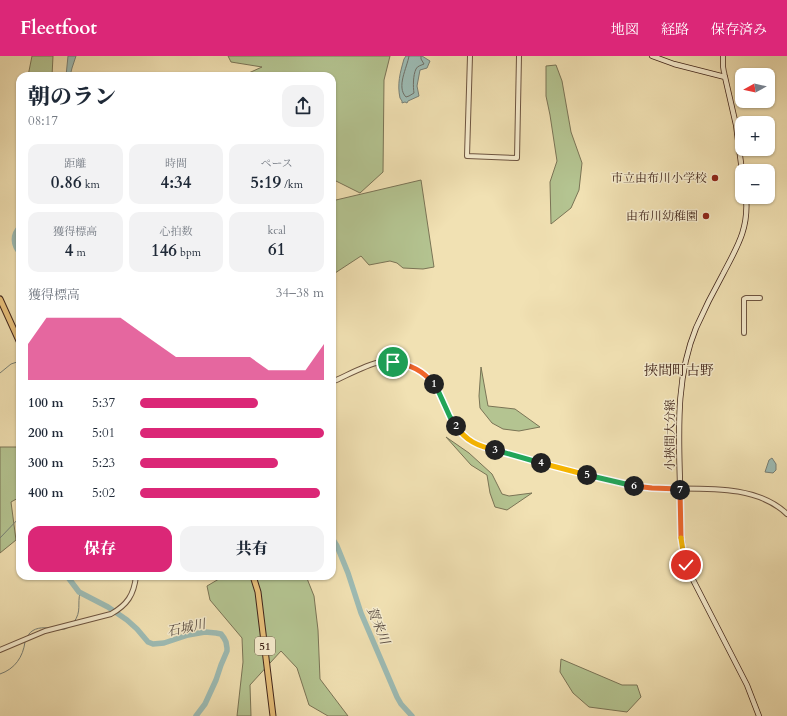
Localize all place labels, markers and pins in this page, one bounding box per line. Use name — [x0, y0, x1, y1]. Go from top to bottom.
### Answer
place label: 市立由布川小学校 — [611, 170, 707, 186]
marker: 市立由布川小学校 — [710, 173, 720, 183]
place label: 由布川幼稚園 — [626, 208, 698, 224]
marker: 由布川幼稚園 — [701, 211, 711, 221]
pin — [376, 345, 410, 379]
pin: 1 — [424, 374, 444, 394]
pin: 2 — [446, 416, 466, 436]
pin: 3 — [485, 440, 505, 460]
pin: 4 — [531, 453, 551, 473]
pin: 5 — [577, 465, 597, 485]
pin: 6 — [624, 476, 644, 496]
pin: 7 — [670, 480, 690, 500]
pin — [669, 548, 703, 582]

